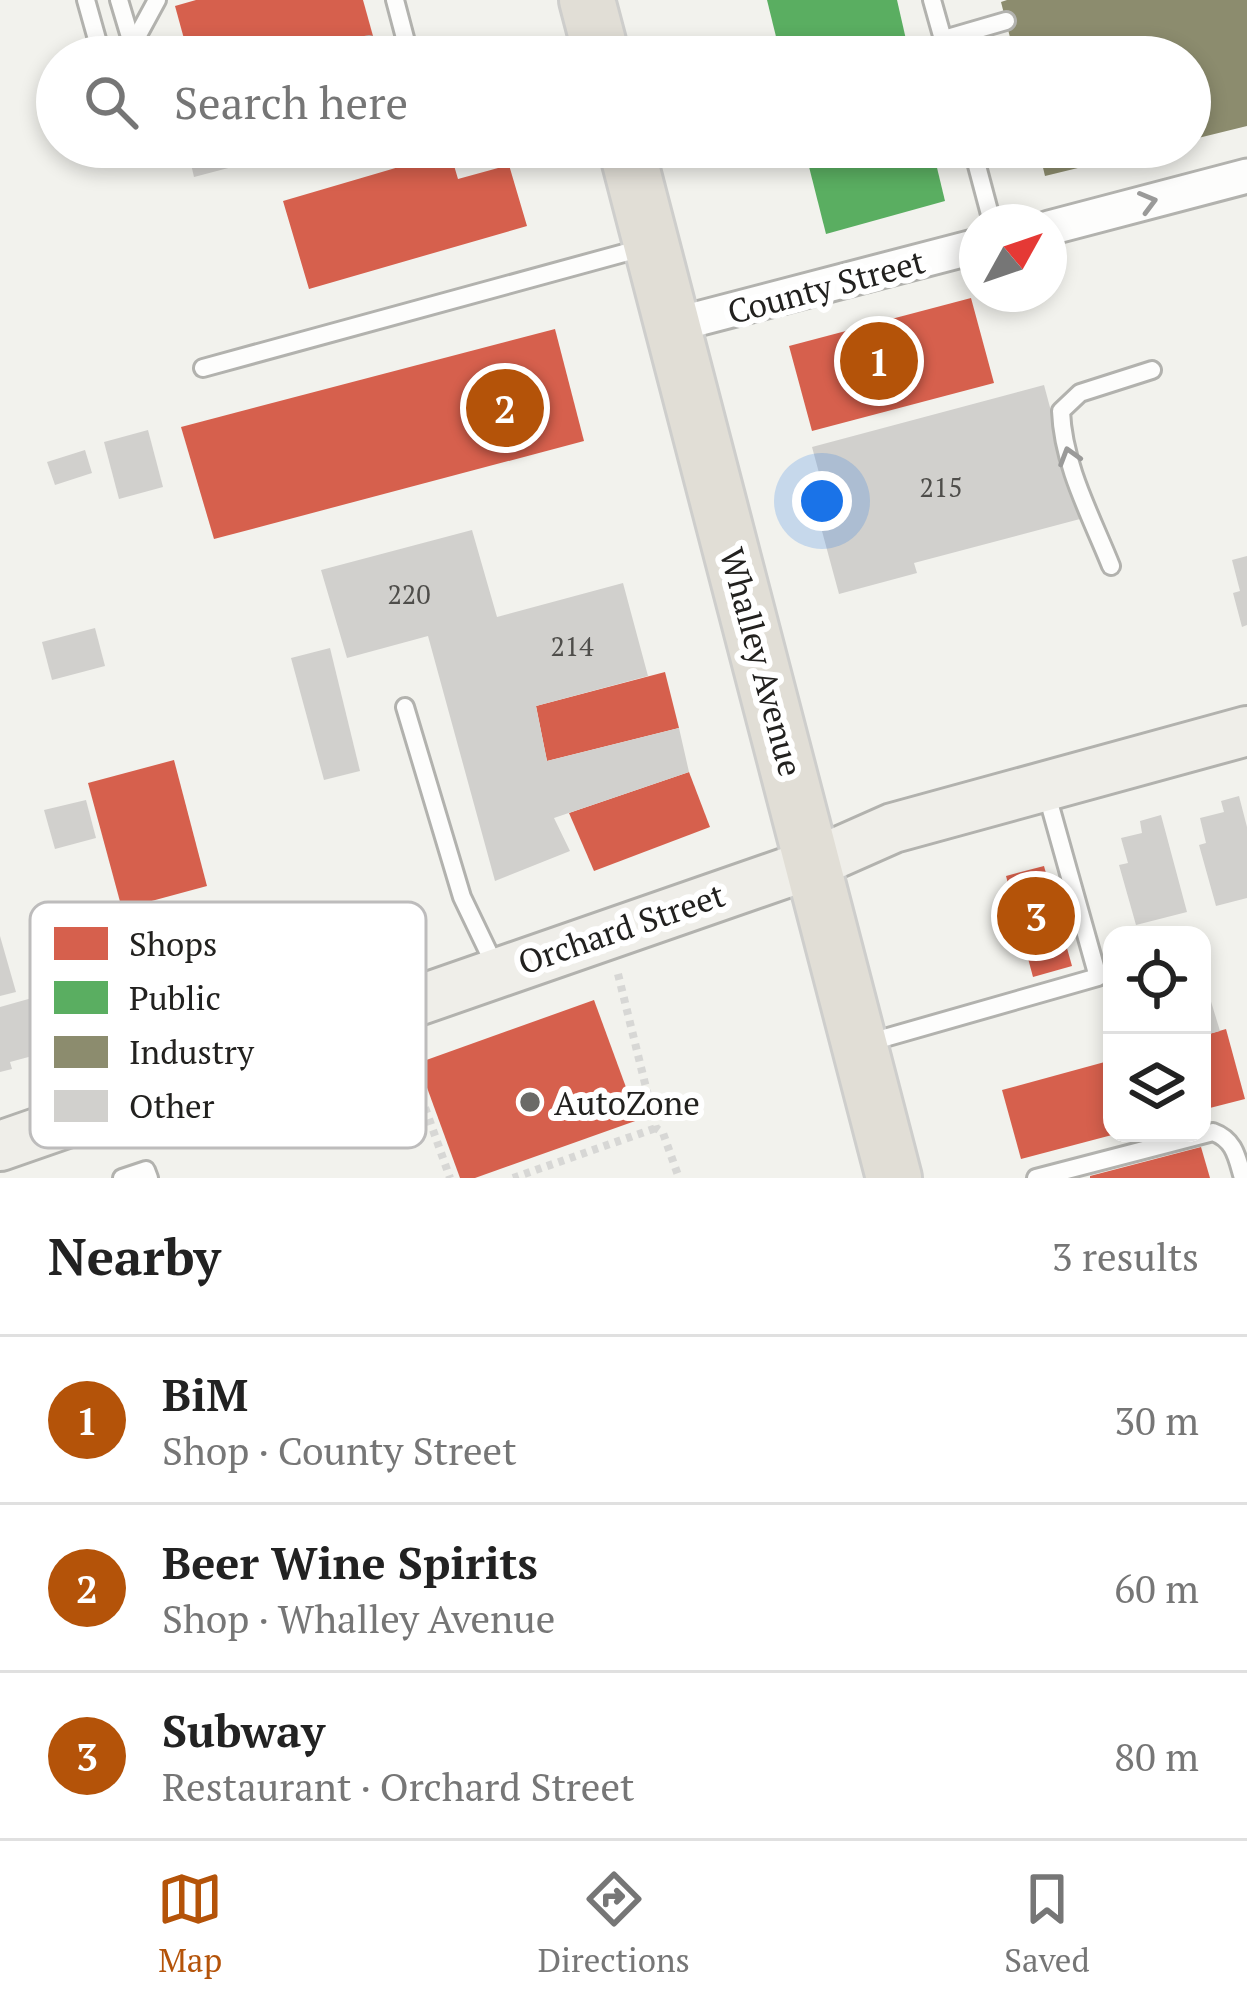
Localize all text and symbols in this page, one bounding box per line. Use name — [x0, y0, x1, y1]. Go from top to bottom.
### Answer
search box — [36, 36, 1211, 168]
icon: search — [78, 69, 144, 135]
text: Search here — [174, 72, 408, 132]
one-way arrow — [1137, 191, 1158, 216]
north arrow — [959, 204, 1067, 312]
street label: County Street — [723, 239, 929, 333]
pin: 1 — [840, 316, 918, 406]
pin: 2 — [466, 363, 544, 453]
one-way arrow — [1058, 446, 1083, 467]
house number: 215 — [919, 469, 963, 505]
your location — [792, 471, 852, 531]
street label: Whalley Avenue — [711, 543, 813, 781]
house number: 220 — [387, 576, 431, 612]
house number: 214 — [550, 628, 594, 664]
pin: 3 — [997, 871, 1075, 961]
street label: Orchard Street — [512, 873, 730, 983]
legend — [30, 902, 426, 1148]
text: Shops — [129, 922, 217, 965]
map controls — [1103, 926, 1211, 1142]
button: locate — [1103, 926, 1211, 1034]
text: Public — [129, 976, 221, 1019]
text: Industry — [129, 1030, 255, 1073]
button: layers — [1103, 1034, 1211, 1142]
place label: AutoZone — [554, 1081, 700, 1124]
text: Other — [129, 1084, 215, 1127]
marker: AutoZone — [517, 1089, 543, 1115]
text: Nearby — [48, 1222, 221, 1290]
text: 3 results — [1052, 1230, 1199, 1282]
text: BiM — [162, 1364, 248, 1424]
text: 1 — [76, 1394, 98, 1446]
text: 30 m — [1114, 1394, 1199, 1446]
text: Shop · County Street — [162, 1424, 517, 1476]
text: Beer Wine Spirits — [162, 1532, 538, 1592]
text: 2 — [76, 1562, 98, 1614]
text: 60 m — [1114, 1562, 1199, 1614]
text: Shop · Whalley Avenue — [162, 1592, 555, 1644]
text: Subway — [162, 1700, 325, 1760]
text: 3 — [76, 1730, 98, 1782]
text: 80 m — [1114, 1730, 1199, 1782]
text: Restaurant · Orchard Street — [162, 1760, 635, 1812]
tab: Map — [157, 1866, 223, 1981]
tab: Directions — [538, 1866, 690, 1981]
tab: Saved — [1004, 1866, 1090, 1981]

